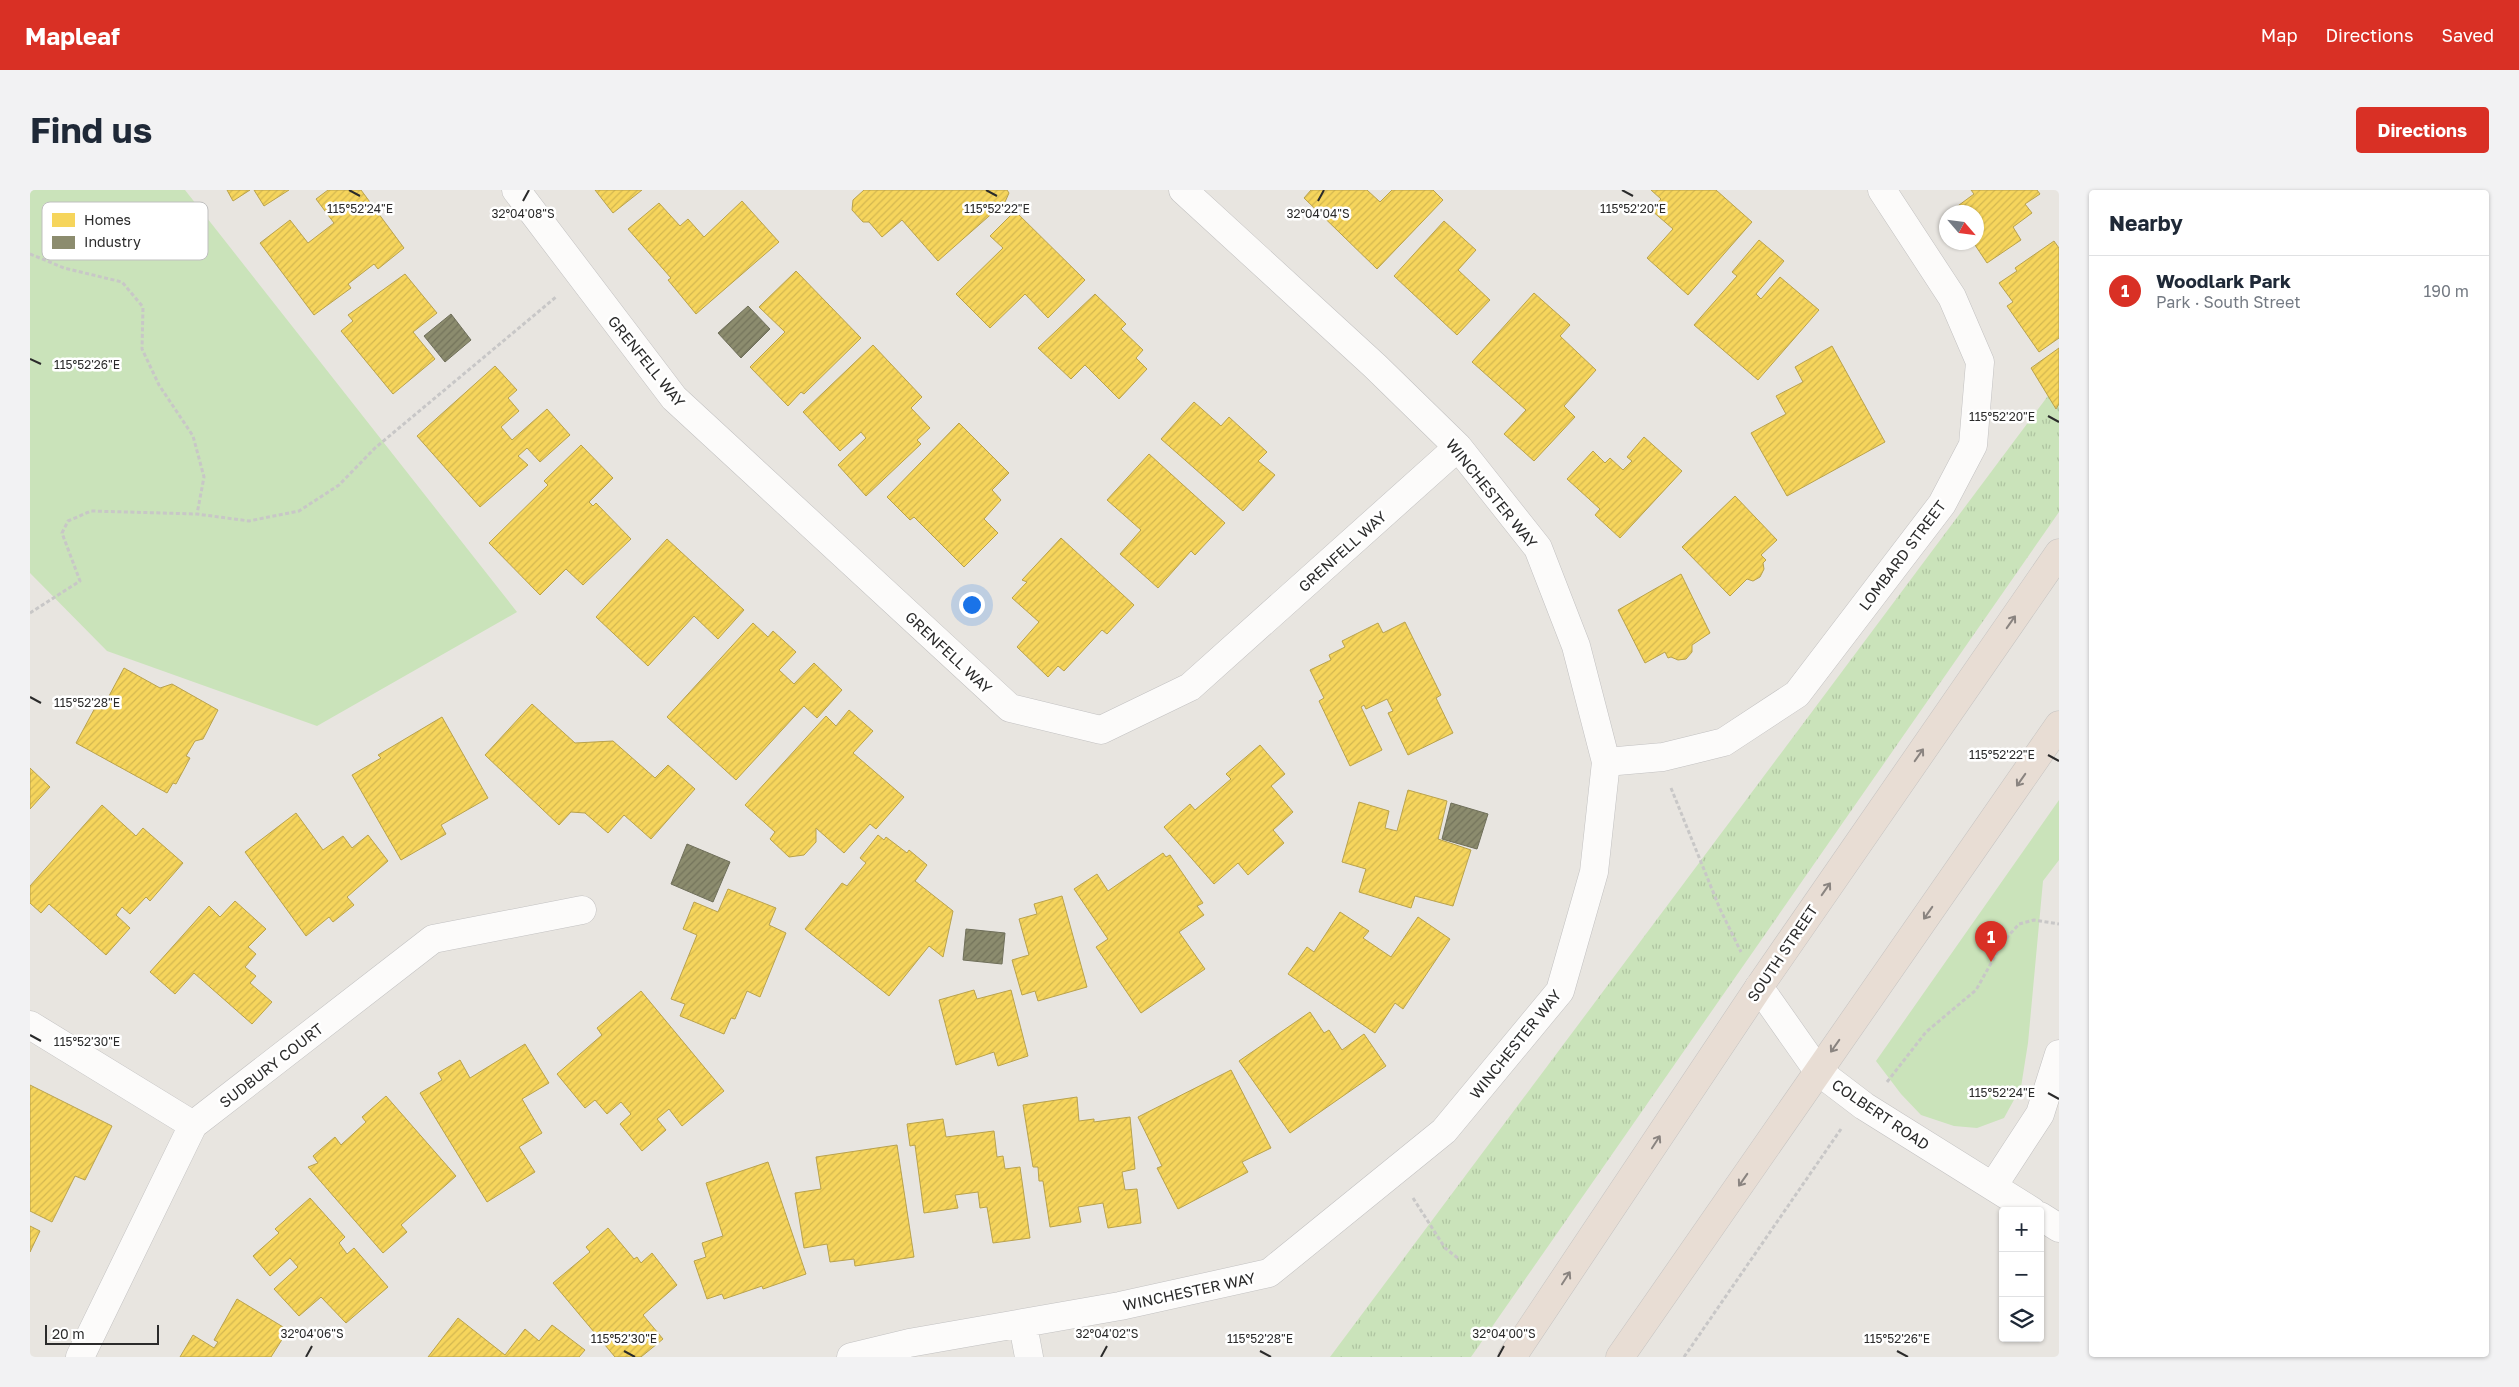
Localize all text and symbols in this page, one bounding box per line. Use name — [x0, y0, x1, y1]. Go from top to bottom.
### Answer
text: Mapleaf — [25, 21, 120, 50]
text: Map — [2261, 24, 2297, 46]
text: Directions — [2325, 24, 2413, 46]
text: Saved — [2441, 24, 2494, 46]
button: Directions — [2356, 107, 2489, 153]
text: Find us — [30, 109, 152, 151]
text: 115°52'24"E — [327, 201, 393, 216]
text: 115°52'22"E — [964, 201, 1030, 216]
text: 115°52'20"E — [1600, 201, 1666, 216]
legend — [42, 202, 208, 260]
north arrow — [1939, 205, 1984, 250]
text: 32°04'08"S — [491, 206, 555, 221]
text: 32°04'04"S — [1286, 206, 1350, 221]
text: Nearby — [2109, 210, 2183, 236]
text: Homes — [84, 211, 131, 228]
text: Industry — [84, 233, 141, 250]
text: Woodlark Park — [2156, 269, 2291, 292]
text: 1 — [2121, 281, 2129, 301]
text: 190 m — [2423, 281, 2469, 301]
text: Park · South Street — [2156, 292, 2301, 312]
street label: GRENFELL WAY — [605, 312, 689, 410]
text: 115°52'26"E — [54, 357, 120, 372]
text: 115°52'20"E — [1969, 409, 2035, 424]
street label: WINCHESTER WAY — [1443, 435, 1542, 551]
street label: LOMBARD STREET — [1855, 497, 1949, 613]
street label: GRENFELL WAY — [1294, 507, 1390, 595]
your location — [959, 592, 985, 618]
street label: GRENFELL WAY — [902, 607, 996, 697]
one-way arrow — [2006, 615, 2016, 629]
text: 115°52'28"E — [54, 695, 120, 710]
text: 115°52'22"E — [1969, 747, 2035, 762]
one-way arrow — [1914, 749, 1924, 763]
one-way arrow — [2016, 772, 2026, 786]
one-way arrow — [1821, 882, 1831, 896]
street label: SOUTH STREET — [1743, 901, 1821, 1005]
one-way arrow — [1923, 906, 1933, 920]
pin: 1 — [1975, 921, 2007, 962]
street label: WINCHESTER WAY — [1466, 986, 1565, 1102]
street label: SUDBURY COURT — [216, 1019, 326, 1111]
text: 115°52'30"E — [54, 1034, 120, 1049]
one-way arrow — [1830, 1039, 1840, 1053]
street label: COLBERT ROAD — [1829, 1075, 1933, 1153]
text: 115°52'24"E — [1969, 1085, 2035, 1100]
one-way arrow — [1651, 1135, 1661, 1149]
one-way arrow — [1738, 1173, 1748, 1187]
map controls — [1999, 1207, 2044, 1342]
button: + — [1999, 1207, 2044, 1252]
button: − — [1999, 1252, 2044, 1297]
street label: WINCHESTER WAY — [1121, 1268, 1257, 1314]
one-way arrow — [1561, 1271, 1571, 1285]
button: layers — [1999, 1297, 2044, 1342]
scale bar — [45, 1322, 159, 1345]
text: 20 m — [52, 1325, 85, 1342]
text: 32°04'06"S — [280, 1326, 344, 1341]
text: 32°04'02"S — [1076, 1326, 1139, 1341]
text: 32°04'00"S — [1472, 1326, 1536, 1341]
text: 115°52'30"E — [591, 1331, 657, 1346]
text: 115°52'28"E — [1227, 1331, 1293, 1346]
text: 115°52'26"E — [1864, 1331, 1930, 1346]

